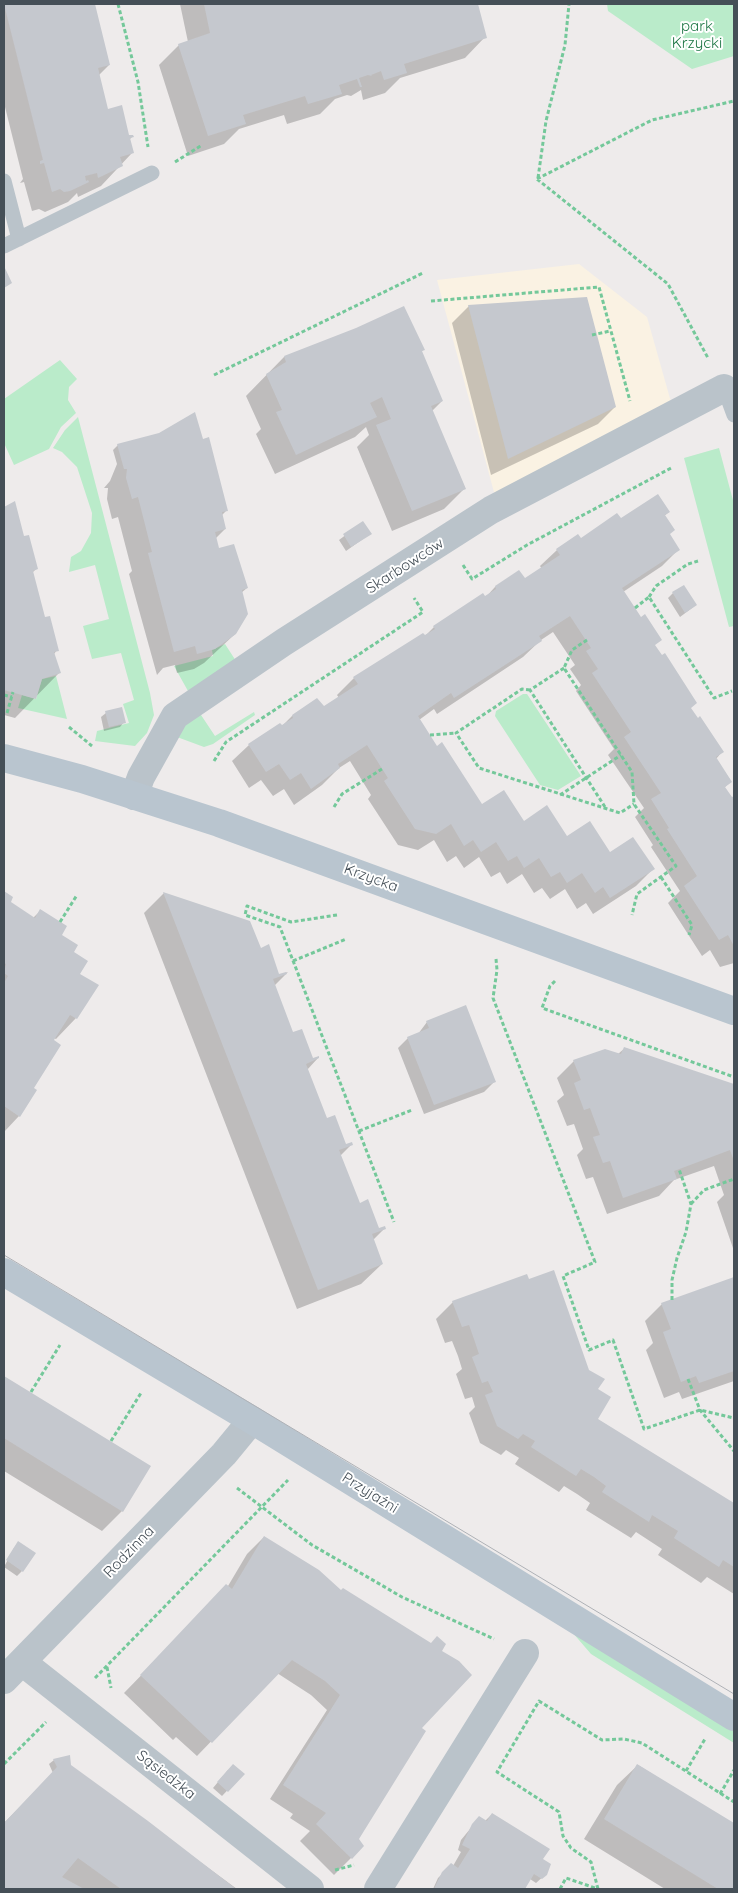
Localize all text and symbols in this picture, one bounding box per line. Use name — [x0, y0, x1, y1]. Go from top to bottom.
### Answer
park label: park Krzycki — [672, 17, 722, 52]
street label: Skarbowców — [363, 534, 447, 598]
street label: Krzycka — [342, 860, 400, 896]
street label: Przyjaźni — [339, 1469, 401, 1517]
street label: Rodzinna — [100, 1522, 158, 1582]
street label: Sąsiedzka — [133, 1746, 199, 1804]

